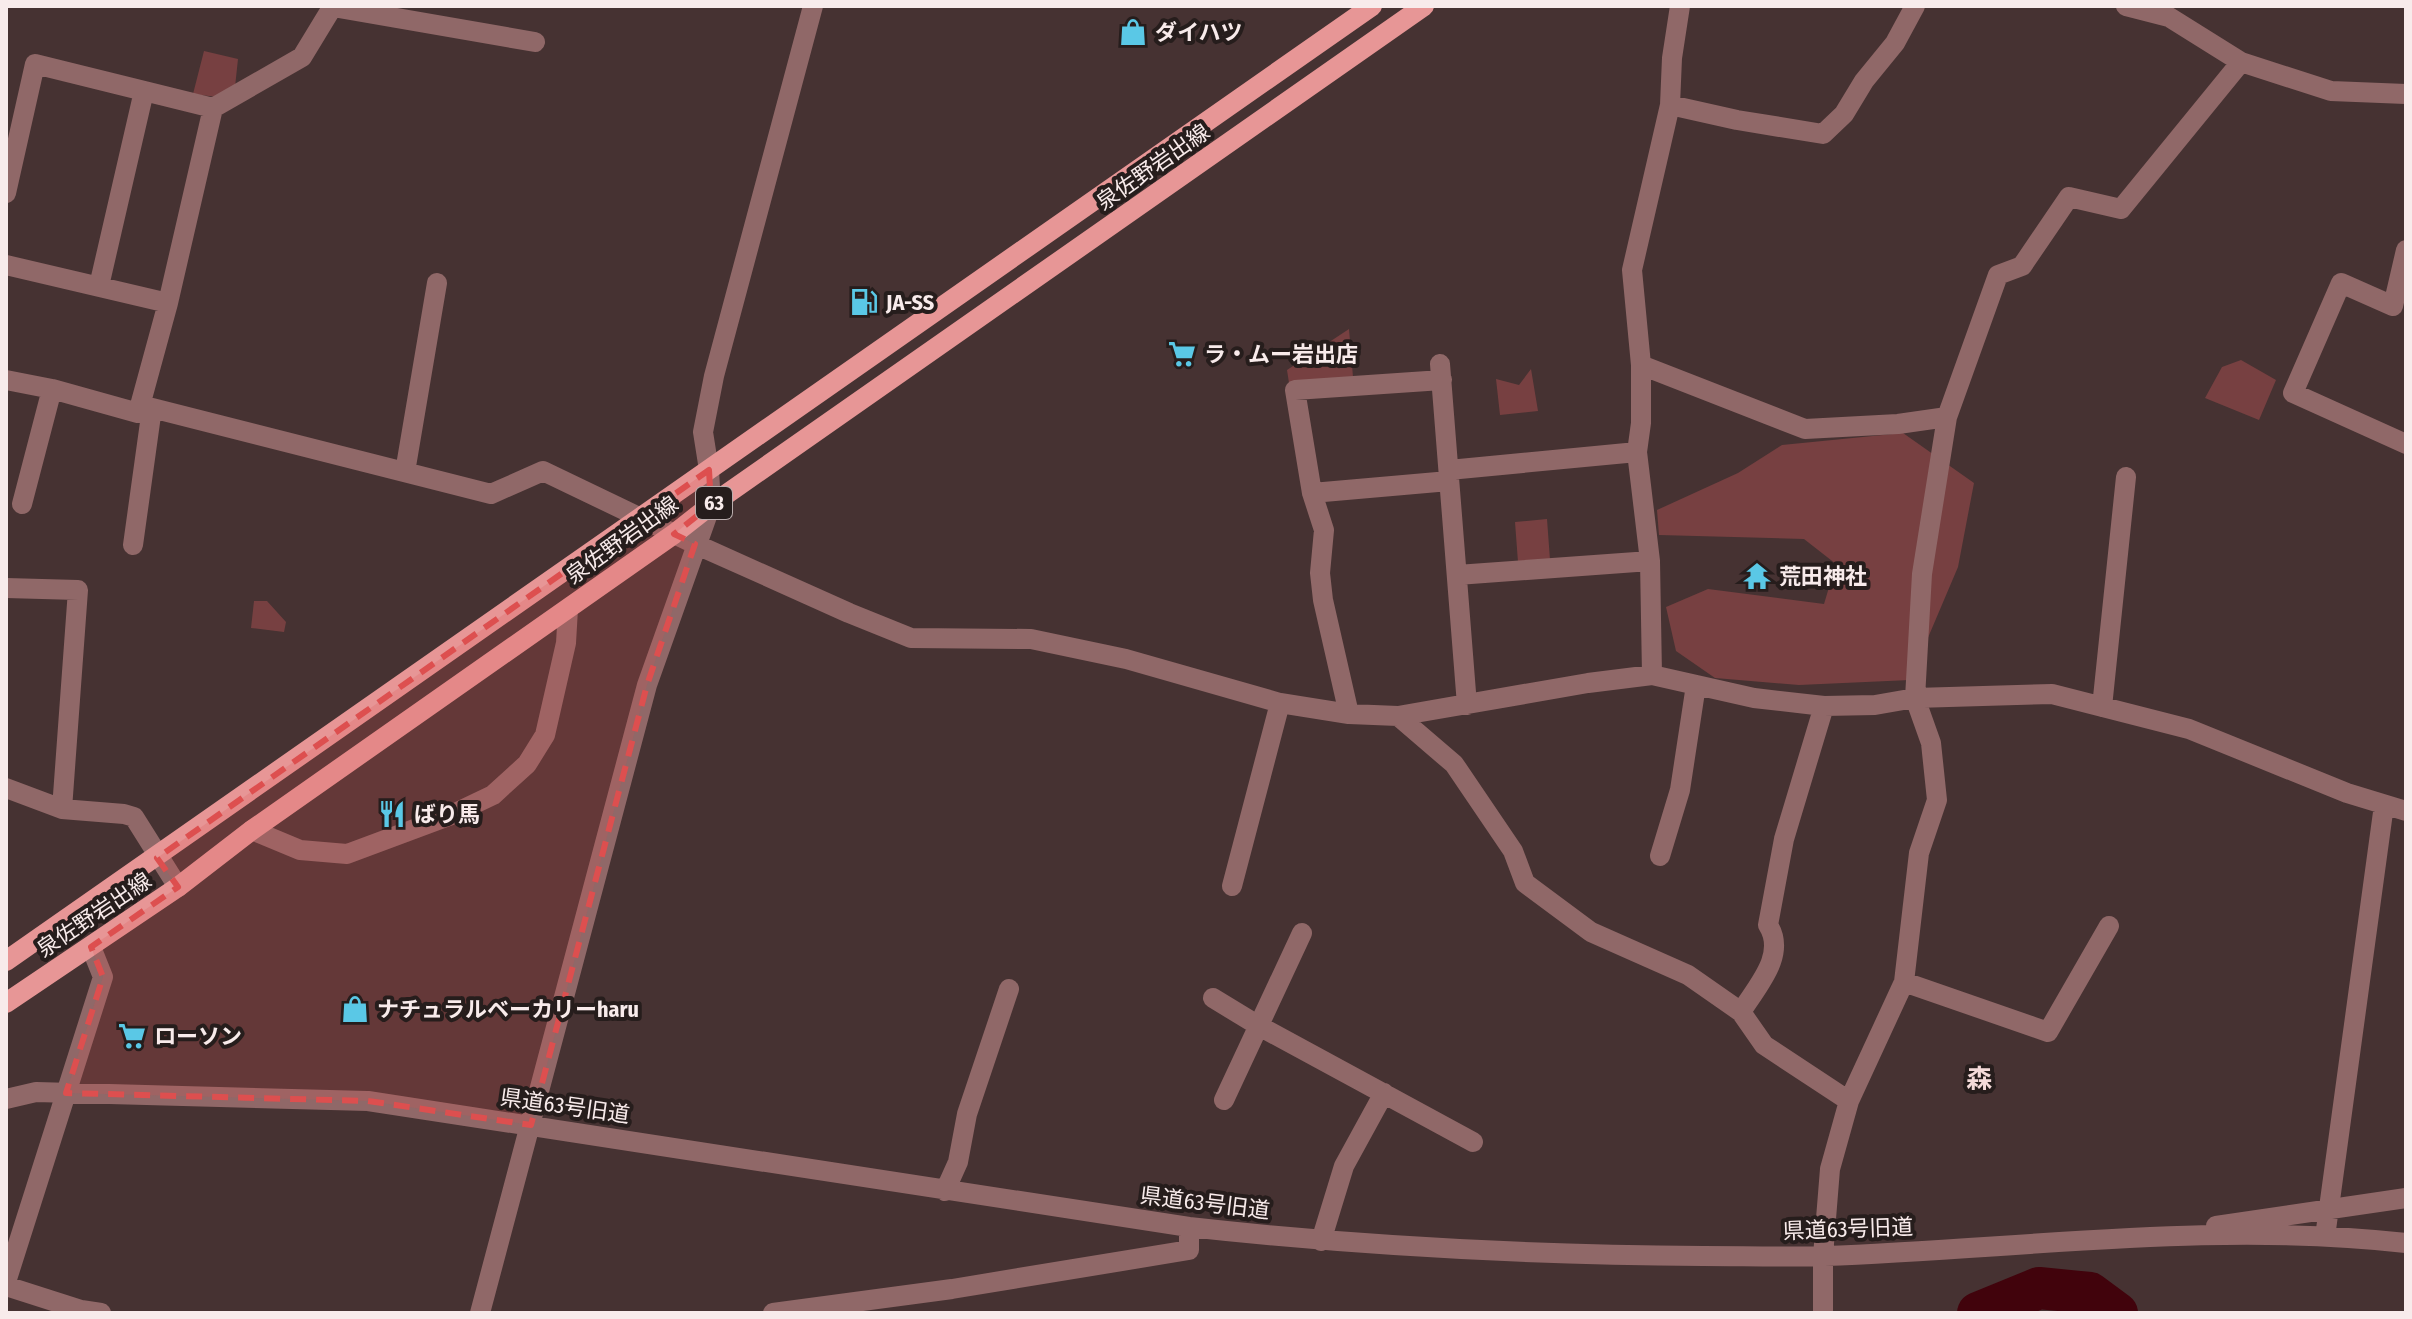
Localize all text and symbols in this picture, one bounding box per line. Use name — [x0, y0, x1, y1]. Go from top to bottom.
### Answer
shop icon: ダイハツ — [1118, 17, 1148, 47]
place label: ダイハツ — [1155, 19, 1243, 46]
street label: 泉佐野岩出線 — [1091, 118, 1215, 216]
fuel station icon: JA-SS — [849, 287, 879, 317]
place label: JA-SS — [885, 289, 934, 316]
supermarket icon: ラ・ムー岩出店 — [1167, 339, 1197, 369]
place label: ラ・ムー岩出店 — [1204, 341, 1358, 368]
road number: 63 — [696, 487, 732, 519]
street label: 泉佐野岩出線 — [561, 490, 683, 590]
temple icon: 荒田神社 — [1742, 561, 1772, 591]
place label: 荒田神社 — [1779, 563, 1867, 590]
restaurant icon: ばり馬 — [377, 799, 407, 829]
place label: ばり馬 — [414, 801, 480, 828]
street label: 泉佐野岩出線 — [32, 867, 156, 963]
shop icon: ナチュラルベーカリーharu — [340, 994, 370, 1024]
place label: ナチュラルベーカリーharu — [377, 996, 639, 1023]
supermarket icon: ローソン — [117, 1021, 147, 1051]
place label: ローソン — [154, 1023, 242, 1050]
district label: 森 — [1966, 1064, 1992, 1095]
street label: 県道63号旧道 — [498, 1084, 632, 1128]
street label: 県道63号旧道 — [1139, 1182, 1271, 1224]
street label: 県道63号旧道 — [1782, 1213, 1914, 1245]

